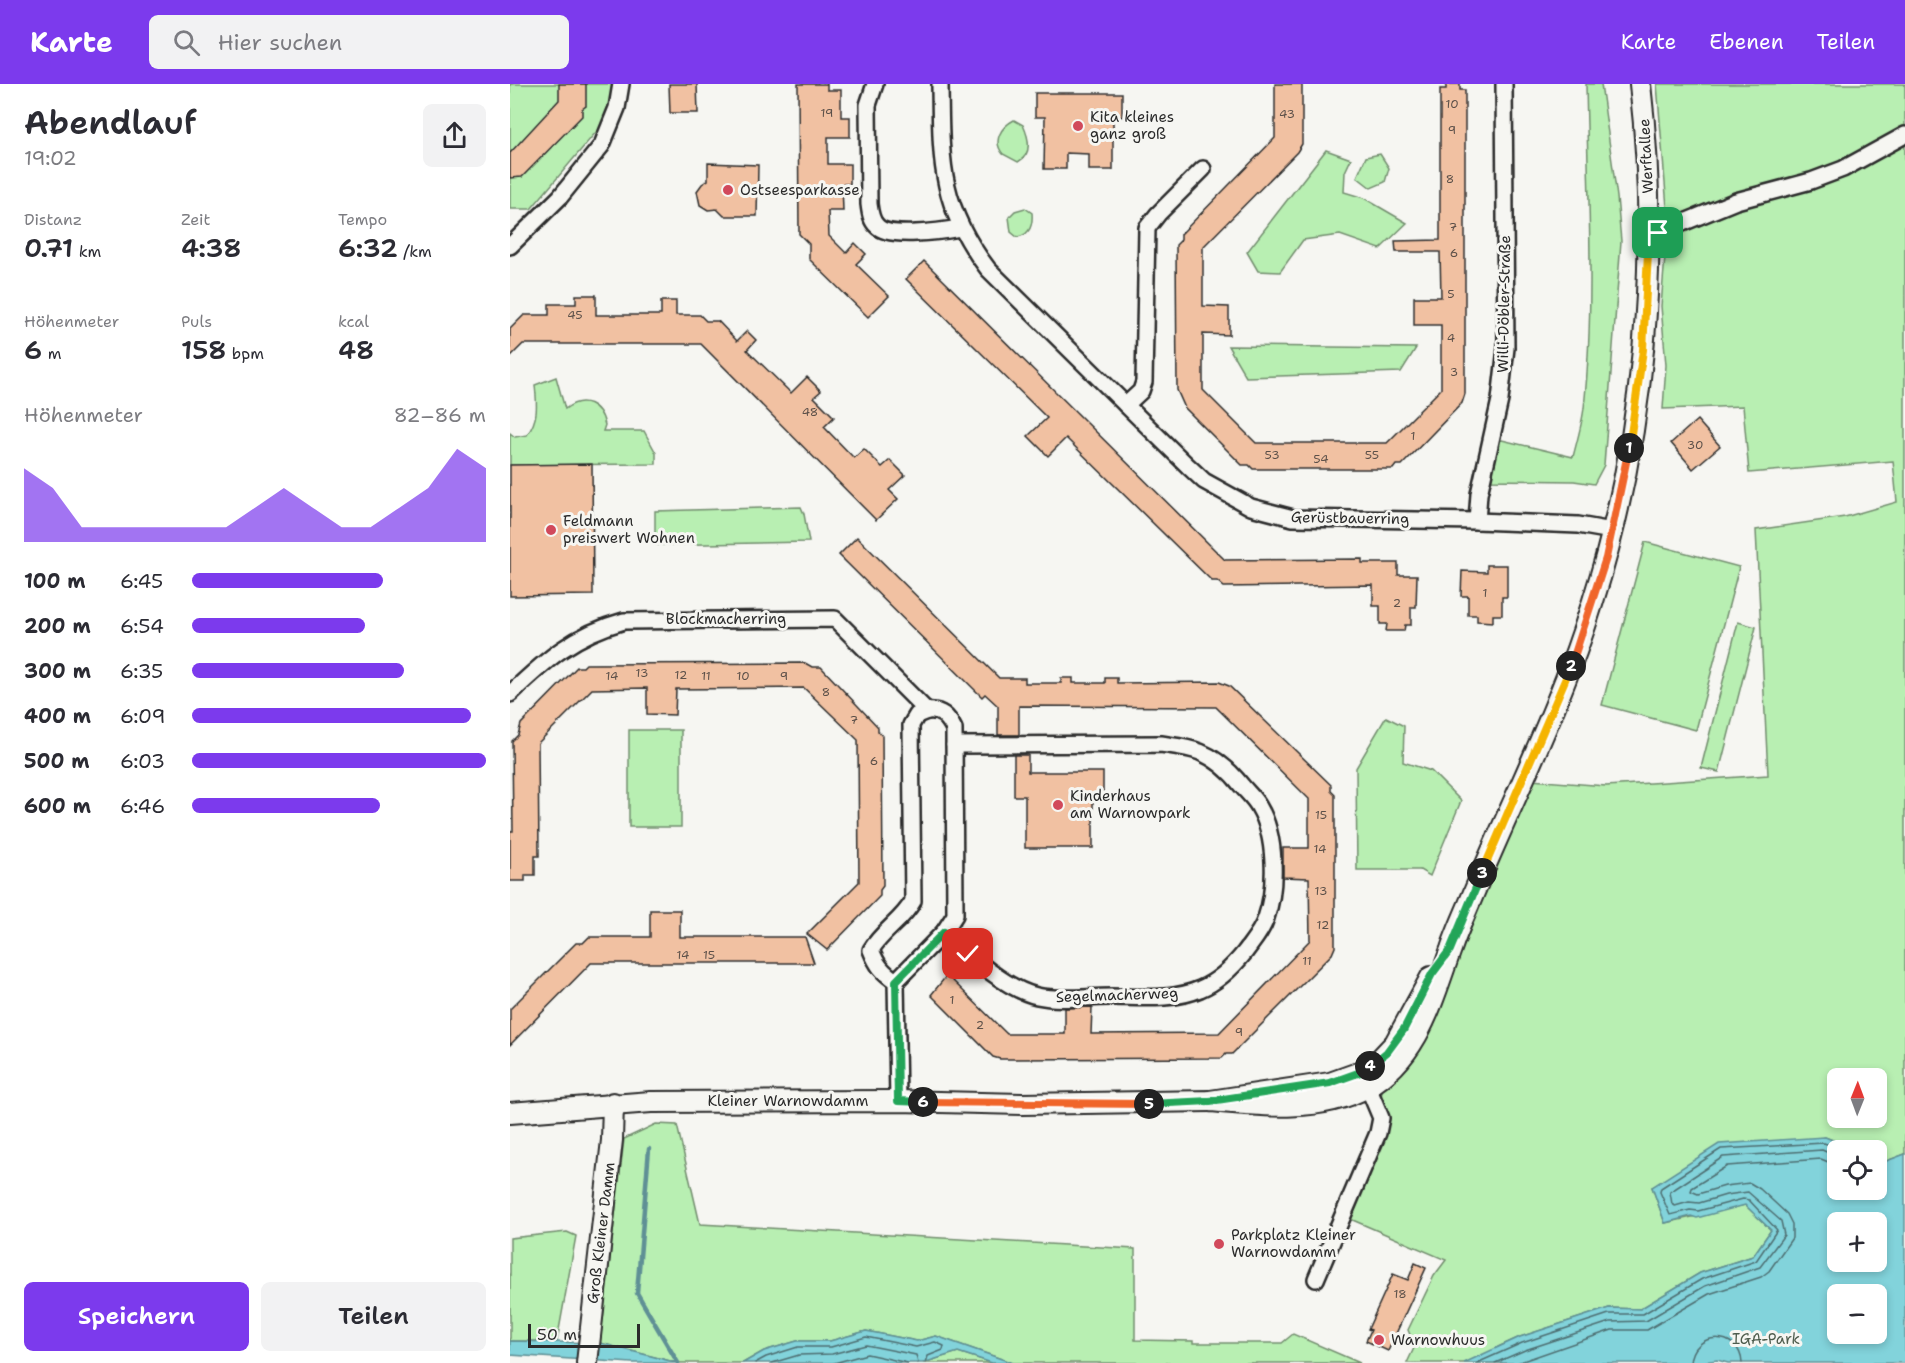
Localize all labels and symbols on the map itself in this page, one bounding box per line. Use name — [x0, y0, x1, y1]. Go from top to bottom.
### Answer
house number: 10 — [1445, 96, 1459, 112]
house number: 19 — [821, 105, 833, 121]
house number: 43 — [1279, 106, 1295, 122]
place label: Kita kleines ganz groß — [1090, 107, 1174, 144]
street label: Werftallee — [1634, 118, 1658, 194]
marker: Kita kleines ganz groß — [1071, 119, 1085, 133]
house number: 9 — [1448, 122, 1456, 138]
house number: 8 — [1446, 171, 1454, 187]
place label: Ostseesparkasse — [740, 180, 860, 200]
marker: Ostseesparkasse — [721, 183, 735, 197]
pin — [1632, 207, 1683, 258]
house number: 7 — [1449, 219, 1457, 235]
street label: Willi-Döbler-Straße — [1493, 235, 1515, 373]
house number: 6 — [1450, 245, 1458, 261]
house number: 5 — [1447, 286, 1455, 302]
house number: 45 — [567, 307, 583, 323]
house number: 4 — [1447, 330, 1455, 346]
house number: 3 — [1450, 364, 1458, 380]
house number: 48 — [802, 404, 818, 420]
house number: 1 — [1410, 428, 1416, 444]
pin: 1 — [1614, 433, 1644, 463]
house number: 30 — [1687, 437, 1703, 453]
house number: 53 — [1264, 447, 1280, 463]
house number: 55 — [1365, 447, 1379, 463]
house number: 54 — [1313, 451, 1329, 467]
street label: Gerüstbauerring — [1291, 507, 1409, 529]
place label: Feldmann preiswert Wohnen — [563, 511, 695, 548]
marker: Feldmann preiswert Wohnen — [544, 523, 558, 537]
house number: 1 — [1482, 585, 1488, 601]
house number: 2 — [1393, 595, 1401, 611]
street label: Blockmacherring — [666, 609, 786, 629]
pin: 2 — [1556, 651, 1586, 681]
house number: 13 — [636, 665, 648, 681]
house number: 12 — [675, 667, 687, 683]
house number: 14 — [606, 668, 618, 684]
house number: 11 — [701, 668, 711, 684]
house number: 10 — [736, 668, 750, 684]
house number: 9 — [780, 668, 788, 684]
house number: 8 — [822, 684, 830, 700]
house number: 7 — [850, 712, 858, 728]
house number: 6 — [870, 753, 878, 769]
place label: Kinderhaus am Warnowpark — [1070, 786, 1191, 823]
marker: Kinderhaus am Warnowpark — [1051, 798, 1065, 812]
house number: 15 — [1315, 807, 1327, 823]
house number: 14 — [1314, 841, 1326, 857]
pin: 3 — [1467, 858, 1497, 888]
house number: 13 — [1315, 883, 1327, 899]
house number: 12 — [1317, 917, 1329, 933]
pin — [942, 928, 993, 979]
house number: 14 — [677, 947, 689, 963]
house number: 15 — [703, 947, 715, 963]
house number: 11 — [1302, 953, 1312, 969]
street label: Segelmacherweg — [1055, 983, 1179, 1007]
house number: 1 — [949, 992, 955, 1008]
house number: 2 — [976, 1017, 984, 1033]
house number: 9 — [1235, 1024, 1243, 1040]
pin: 4 — [1355, 1051, 1385, 1081]
north arrow — [1827, 1068, 1887, 1128]
pin: 6 — [908, 1087, 938, 1117]
pin: 5 — [1134, 1089, 1164, 1119]
street label: Kleiner Warnowdamm — [708, 1091, 868, 1111]
street label: Groß Kleiner Damm — [582, 1161, 620, 1305]
place label: Parkplatz Kleiner Warnowdamm — [1231, 1225, 1356, 1262]
marker: Parkplatz Kleiner Warnowdamm — [1212, 1237, 1226, 1251]
house number: 18 — [1393, 1286, 1407, 1302]
scale bar — [528, 1321, 640, 1348]
park label: IGA-Park — [1732, 1329, 1800, 1349]
place label: Warnowhuus — [1391, 1330, 1485, 1350]
marker: Warnowhuus — [1372, 1333, 1386, 1347]

